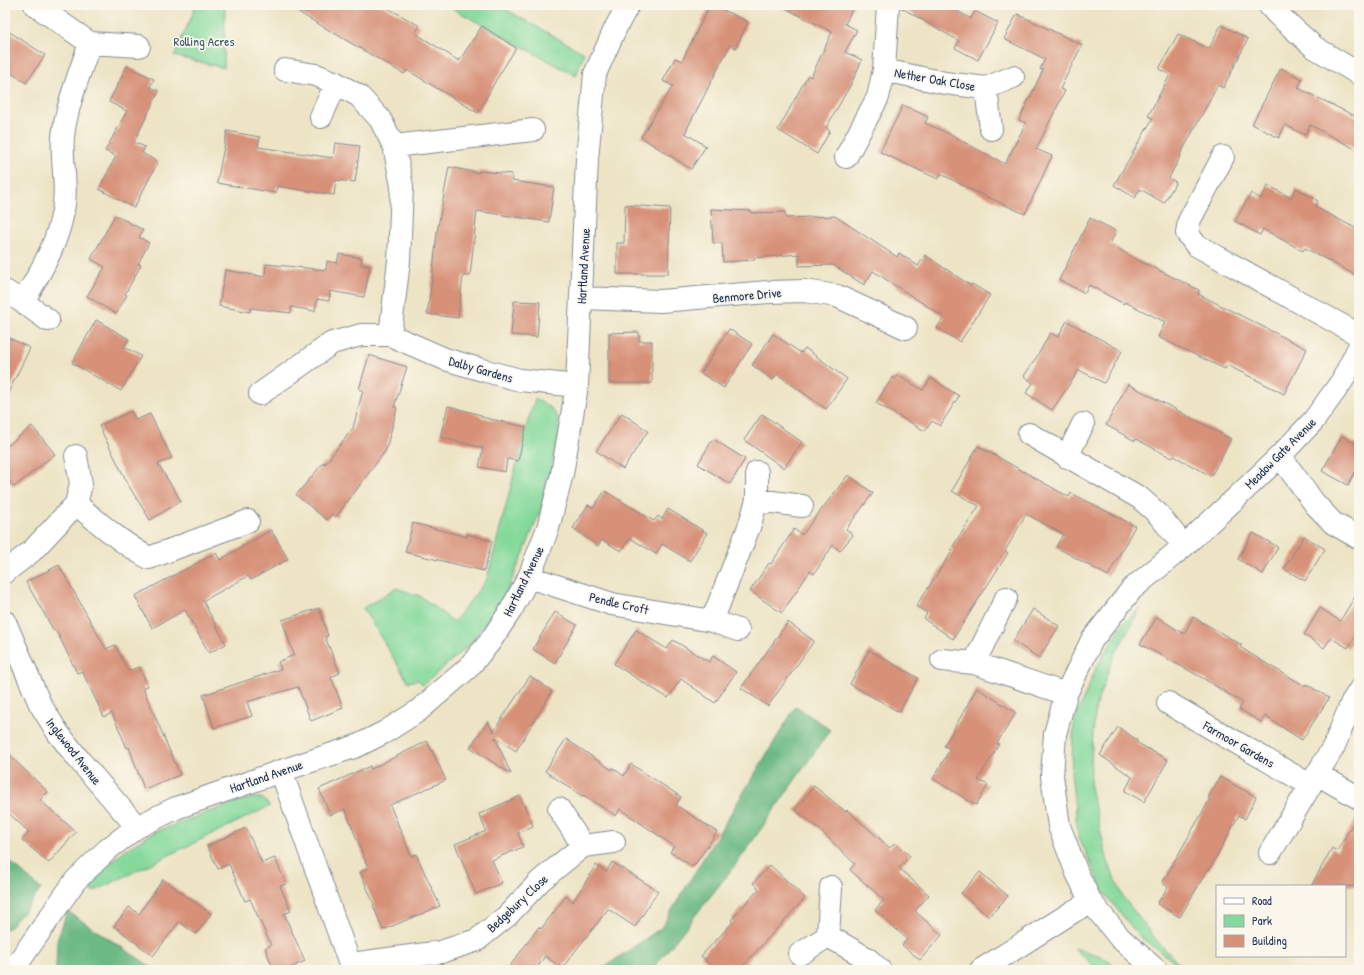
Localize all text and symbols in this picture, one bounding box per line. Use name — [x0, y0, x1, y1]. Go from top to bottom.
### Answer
park label: Rolling Acres — [174, 32, 234, 50]
street label: Nether Oak Close — [893, 63, 977, 95]
street label: Hartland Avenue — [572, 228, 594, 304]
street label: Benmore Drive — [712, 283, 782, 307]
street label: Dalby Gardens — [447, 351, 515, 387]
street label: Meadow Gate Avenue — [1240, 413, 1320, 493]
street label: Hartland Avenue — [498, 543, 548, 619]
street label: Pendle Croft — [587, 587, 651, 619]
street label: Inglewood Avenue — [42, 714, 106, 788]
street label: Farmoor Gardens — [1199, 716, 1278, 772]
street label: Hartland Avenue — [227, 755, 305, 797]
street label: Bedgebury Close — [482, 870, 552, 936]
legend — [1216, 885, 1346, 957]
text: Road — [1252, 892, 1272, 909]
text: Park — [1252, 912, 1272, 929]
text: Building — [1252, 932, 1287, 949]

